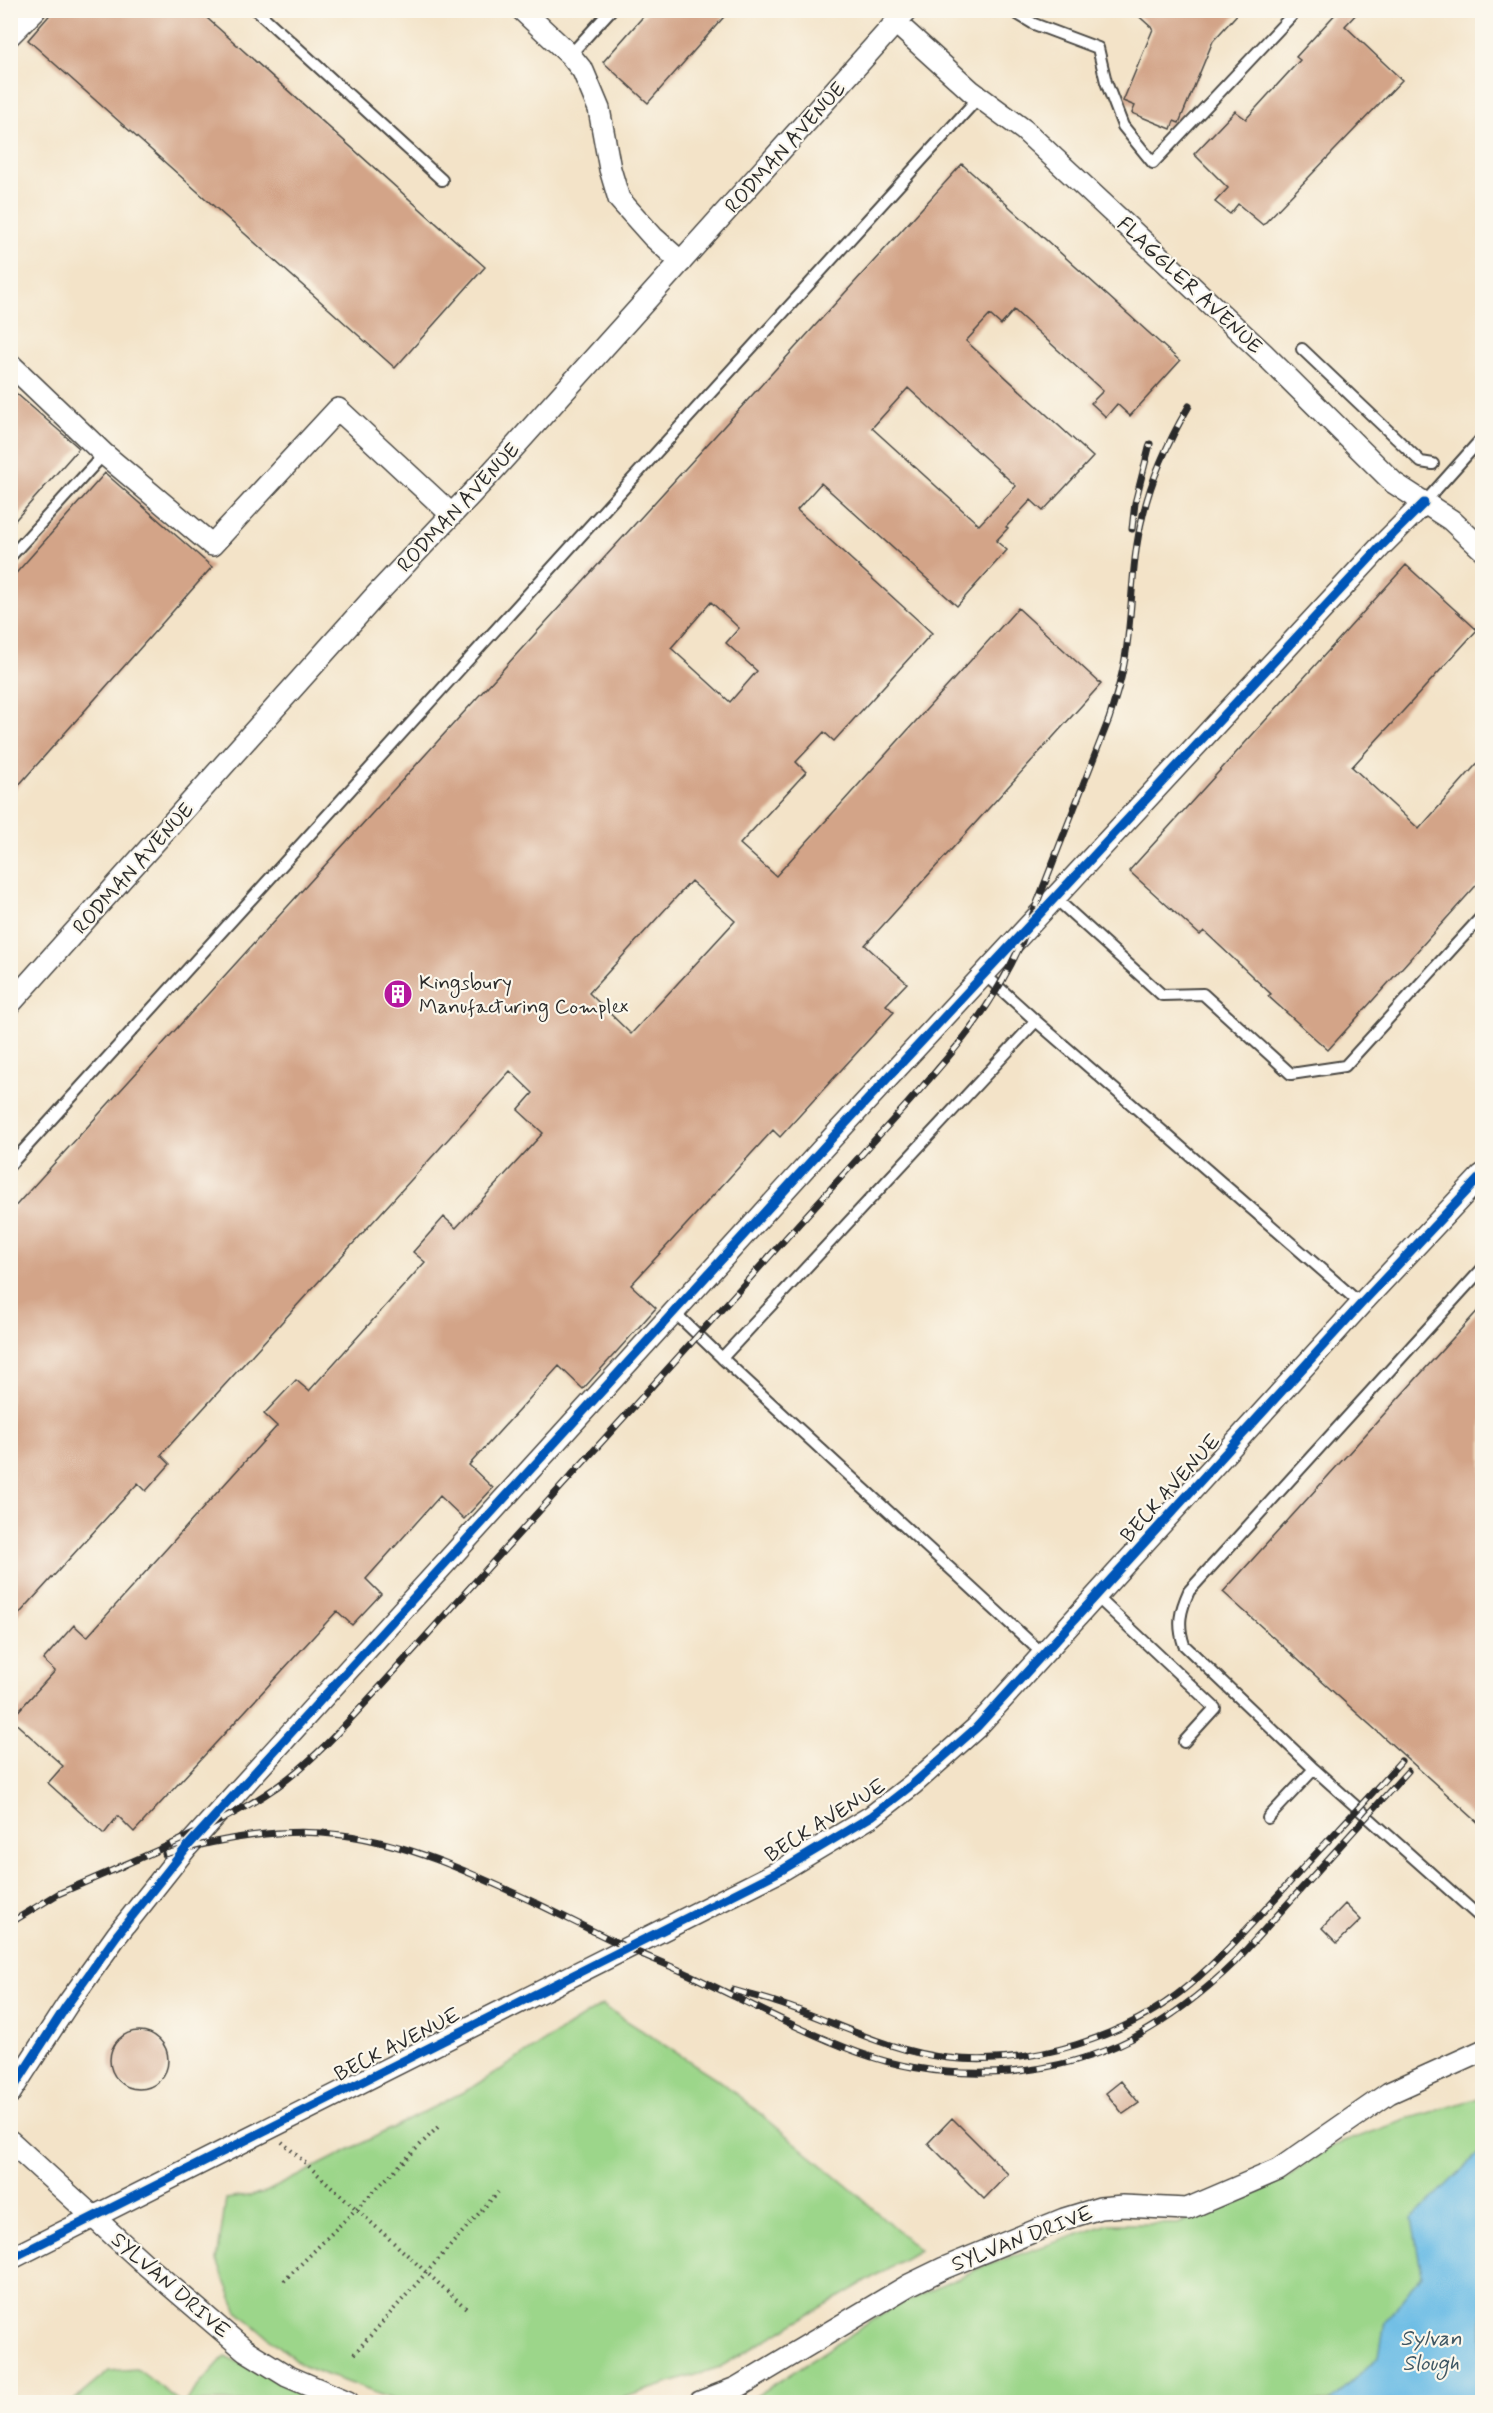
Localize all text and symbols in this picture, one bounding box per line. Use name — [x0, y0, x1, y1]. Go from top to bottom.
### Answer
street label: RODMAN AVENUE — [719, 76, 853, 220]
street label: FLAGGLER AVENUE — [1110, 211, 1268, 361]
street label: RODMAN AVENUE — [391, 437, 526, 579]
street label: RODMAN AVENUE — [67, 797, 201, 941]
place label: Kingsbury Manufacturing Complex — [419, 969, 629, 1022]
building icon: Kingsbury Manufacturing Complex — [382, 978, 414, 1010]
street label: BECK AVENUE — [1114, 1428, 1227, 1549]
street label: BECK AVENUE — [760, 1772, 891, 1869]
street label: BECK AVENUE — [330, 2001, 465, 2089]
street label: SYLVAN DRIVE — [948, 2199, 1097, 2279]
street label: SYLVAN DRIVE — [105, 2226, 236, 2345]
water label: Sylvan Slough — [1400, 2325, 1462, 2380]

